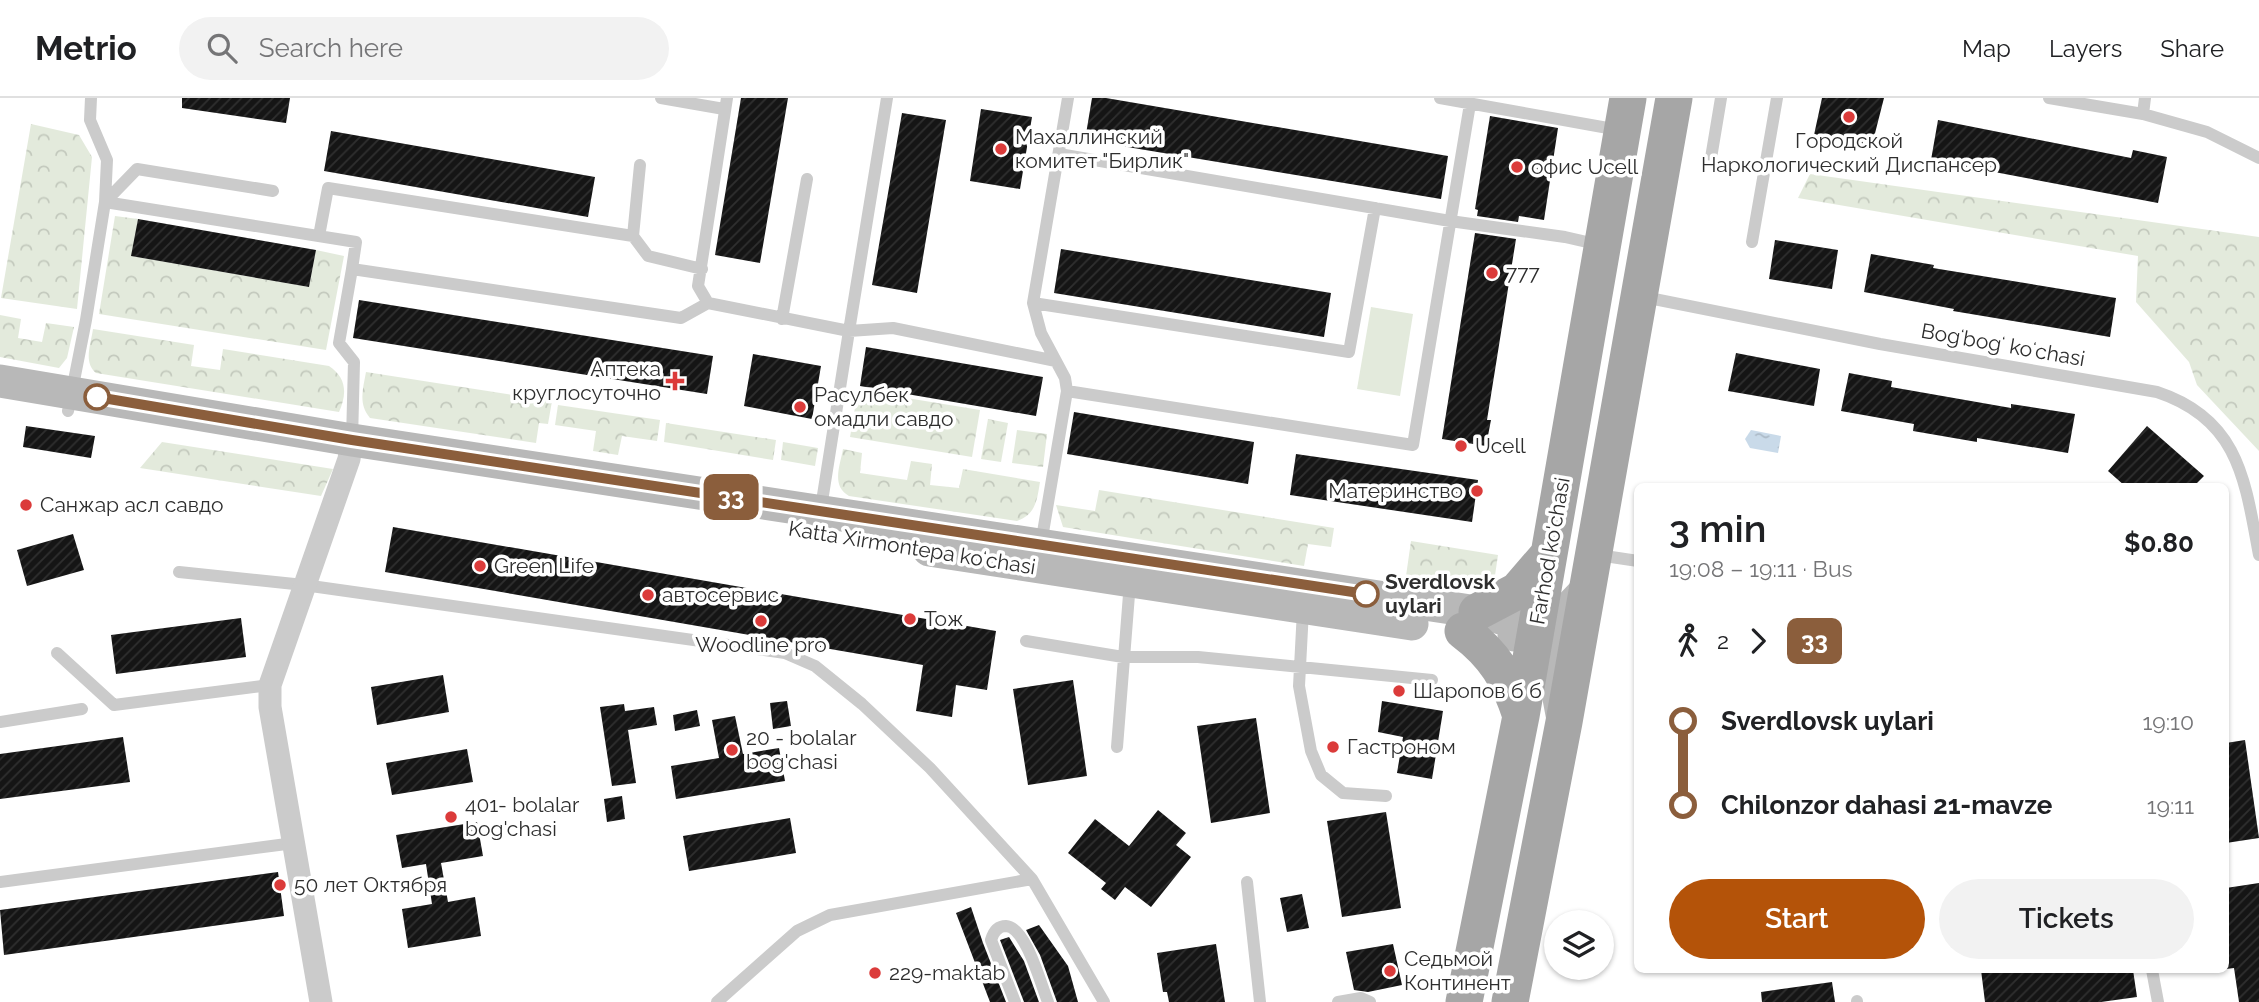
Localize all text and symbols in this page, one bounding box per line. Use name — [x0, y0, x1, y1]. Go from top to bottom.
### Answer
search box — [179, 17, 669, 80]
text: Metrio — [35, 29, 137, 68]
icon: search — [203, 29, 241, 67]
text: Search here — [259, 33, 403, 63]
text: Map — [1962, 34, 2011, 63]
text: Layers — [2049, 34, 2122, 63]
text: Share — [2160, 34, 2224, 63]
marker: Городской Наркологический Диспансер — [1841, 109, 1857, 125]
place label: Махаллинский комитет "Бирлик" — [1015, 124, 1189, 173]
place label: Городской Наркологический Диспансер — [1701, 128, 1997, 177]
marker: Махаллинский комитет "Бирлик" — [993, 141, 1009, 157]
place label: офис Ucell — [1531, 154, 1639, 179]
marker: офис Ucell — [1509, 159, 1525, 175]
place label: 777 — [1506, 260, 1540, 285]
marker: 777 — [1484, 265, 1500, 281]
street label: Bogʻbogʻ koʻchasi — [1919, 318, 2087, 371]
place label: Аптека круглосуточно — [512, 356, 661, 405]
marker: Аптека круглосуточно — [667, 373, 683, 389]
place label: Расулбек омадли савдо — [814, 382, 953, 431]
unlabelled marker — [84, 384, 110, 410]
marker: Расулбек омадли савдо — [792, 399, 808, 415]
place label: Ucell — [1475, 433, 1526, 458]
marker: Ucell — [1453, 438, 1469, 454]
line badge: 33 — [700, 474, 762, 520]
street label: Farhod ko'chasi — [1524, 475, 1575, 626]
place label: Материнство — [1328, 478, 1463, 503]
text: 33 — [718, 482, 744, 511]
marker: Материнство — [1469, 483, 1485, 499]
place label: Санжар асл савдо — [40, 492, 224, 517]
marker: Санжар асл савдо — [18, 497, 34, 513]
text: 3 min — [1669, 506, 1766, 551]
street label: Katta Xirmontepa koʻchasi — [787, 516, 1037, 579]
text: $0.80 — [2124, 528, 2194, 558]
place label: Green Life — [494, 553, 594, 578]
text: 19:08 – 19:11 · Bus — [1669, 555, 1853, 582]
marker: Green Life — [472, 558, 488, 574]
place label: Sverdlovsk uylari — [1385, 569, 1495, 618]
marker: Sverdlovsk uylari — [1353, 581, 1379, 607]
place label: автосервис — [662, 582, 779, 607]
marker: автосервис — [640, 587, 656, 603]
place label: Тож — [924, 606, 964, 631]
marker: Тож — [902, 611, 918, 627]
marker: Woodline pro — [753, 613, 769, 629]
icon: walk — [1669, 622, 1707, 660]
icon: forward — [1739, 622, 1777, 660]
text: 33 — [1801, 626, 1828, 655]
text: 2 — [1717, 627, 1729, 654]
place label: Woodline pro — [695, 632, 827, 657]
place label: Шаропов б б — [1413, 678, 1542, 703]
marker: Шаропов б б — [1391, 683, 1407, 699]
text: Sverdlovsk uylari — [1721, 706, 1934, 736]
text: 19:10 — [2142, 708, 2194, 735]
place label: 20 - bolalar bog'chasi — [746, 725, 857, 774]
place label: Гастроном — [1347, 734, 1456, 759]
marker: Гастроном — [1325, 739, 1341, 755]
marker: 20 - bolalar bog'chasi — [724, 742, 740, 758]
text: Chilonzor dahasi 21-mavze — [1721, 790, 2052, 820]
place label: 401- bolalar bog'chasi — [465, 792, 580, 841]
text: 19:11 — [2147, 792, 2194, 819]
marker: 401- bolalar bog'chasi — [443, 809, 459, 825]
place label: 50 лет Октября — [294, 872, 447, 897]
marker: 50 лет Октября — [272, 877, 288, 893]
button: Start — [1669, 879, 1925, 959]
button: Tickets — [1939, 879, 2194, 959]
map controls — [1544, 910, 1614, 980]
button: layers — [1544, 910, 1614, 980]
place label: Седьмой Континент — [1404, 946, 1511, 995]
place label: 229-maktab — [889, 960, 1005, 985]
marker: Седьмой Континент — [1382, 963, 1398, 979]
marker: 229-maktab — [867, 965, 883, 981]

